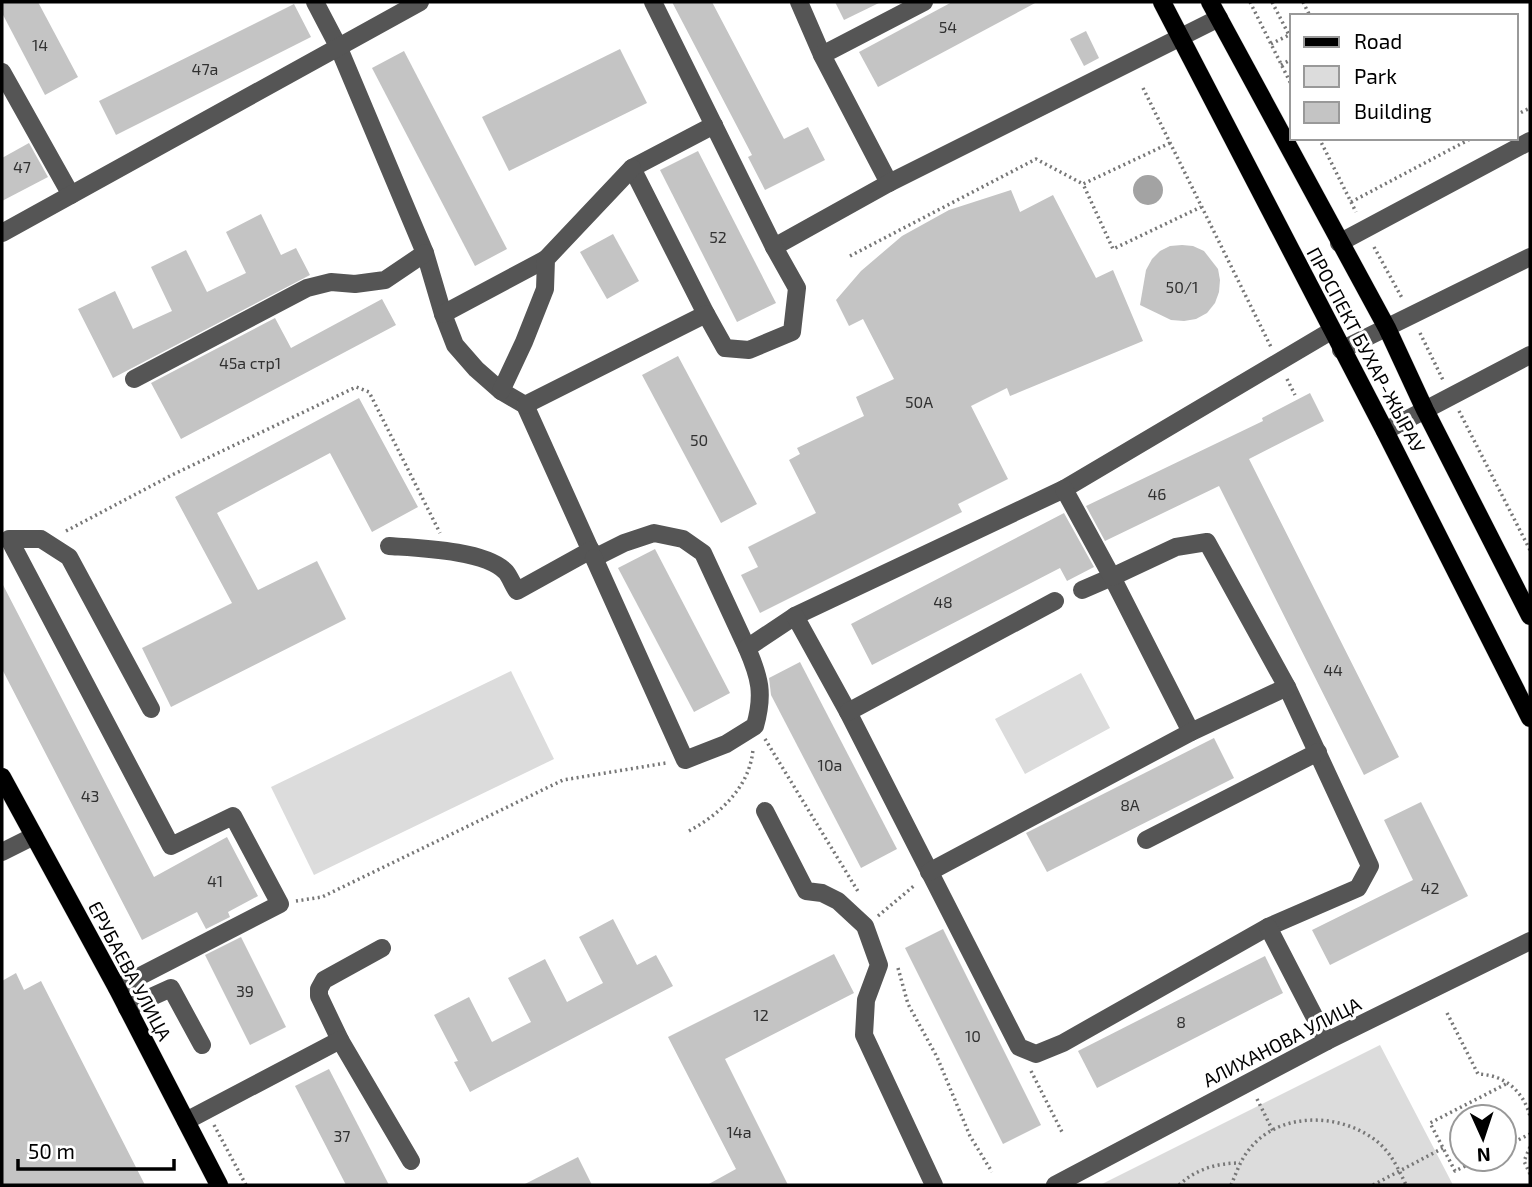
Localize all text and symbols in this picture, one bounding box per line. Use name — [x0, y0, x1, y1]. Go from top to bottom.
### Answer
legend — [1290, 14, 1518, 140]
house number: 54 — [939, 17, 957, 36]
text: Road — [1354, 28, 1402, 53]
house number: 14 — [32, 35, 48, 54]
house number: 47а — [192, 59, 218, 78]
text: Park — [1354, 63, 1397, 88]
text: Building — [1354, 98, 1432, 123]
house number: 47 — [13, 157, 31, 176]
house number: 52 — [709, 227, 727, 246]
street label: ПРОСПЕКТ БУХАР-ЖЫРАУ — [1302, 243, 1431, 457]
house number: 50/1 — [1166, 277, 1198, 296]
house number: 45а стр1 — [219, 353, 281, 372]
house number: 50А — [905, 392, 933, 411]
house number: 50 — [690, 430, 708, 449]
house number: 46 — [1148, 484, 1167, 503]
house number: 48 — [933, 592, 953, 611]
house number: 44 — [1323, 660, 1343, 679]
house number: 10а — [818, 755, 842, 774]
house number: 43 — [81, 786, 99, 805]
house number: 8А — [1120, 795, 1140, 814]
house number: 41 — [207, 871, 223, 890]
house number: 42 — [1421, 878, 1439, 897]
street label: ЕРУБАЕВА УЛИЦА — [84, 897, 177, 1045]
house number: 39 — [236, 981, 254, 1000]
street label: АЛИХАНОВА УЛИЦА — [1199, 992, 1365, 1091]
house number: 12 — [753, 1005, 769, 1024]
house number: 8 — [1176, 1012, 1186, 1031]
house number: 10 — [965, 1026, 981, 1045]
north arrow — [1448, 1103, 1518, 1173]
house number: 14а — [726, 1122, 752, 1141]
house number: 37 — [333, 1126, 351, 1145]
scale bar — [18, 1128, 173, 1172]
text: 50 m — [28, 1138, 75, 1163]
text: N — [1476, 1144, 1491, 1167]

